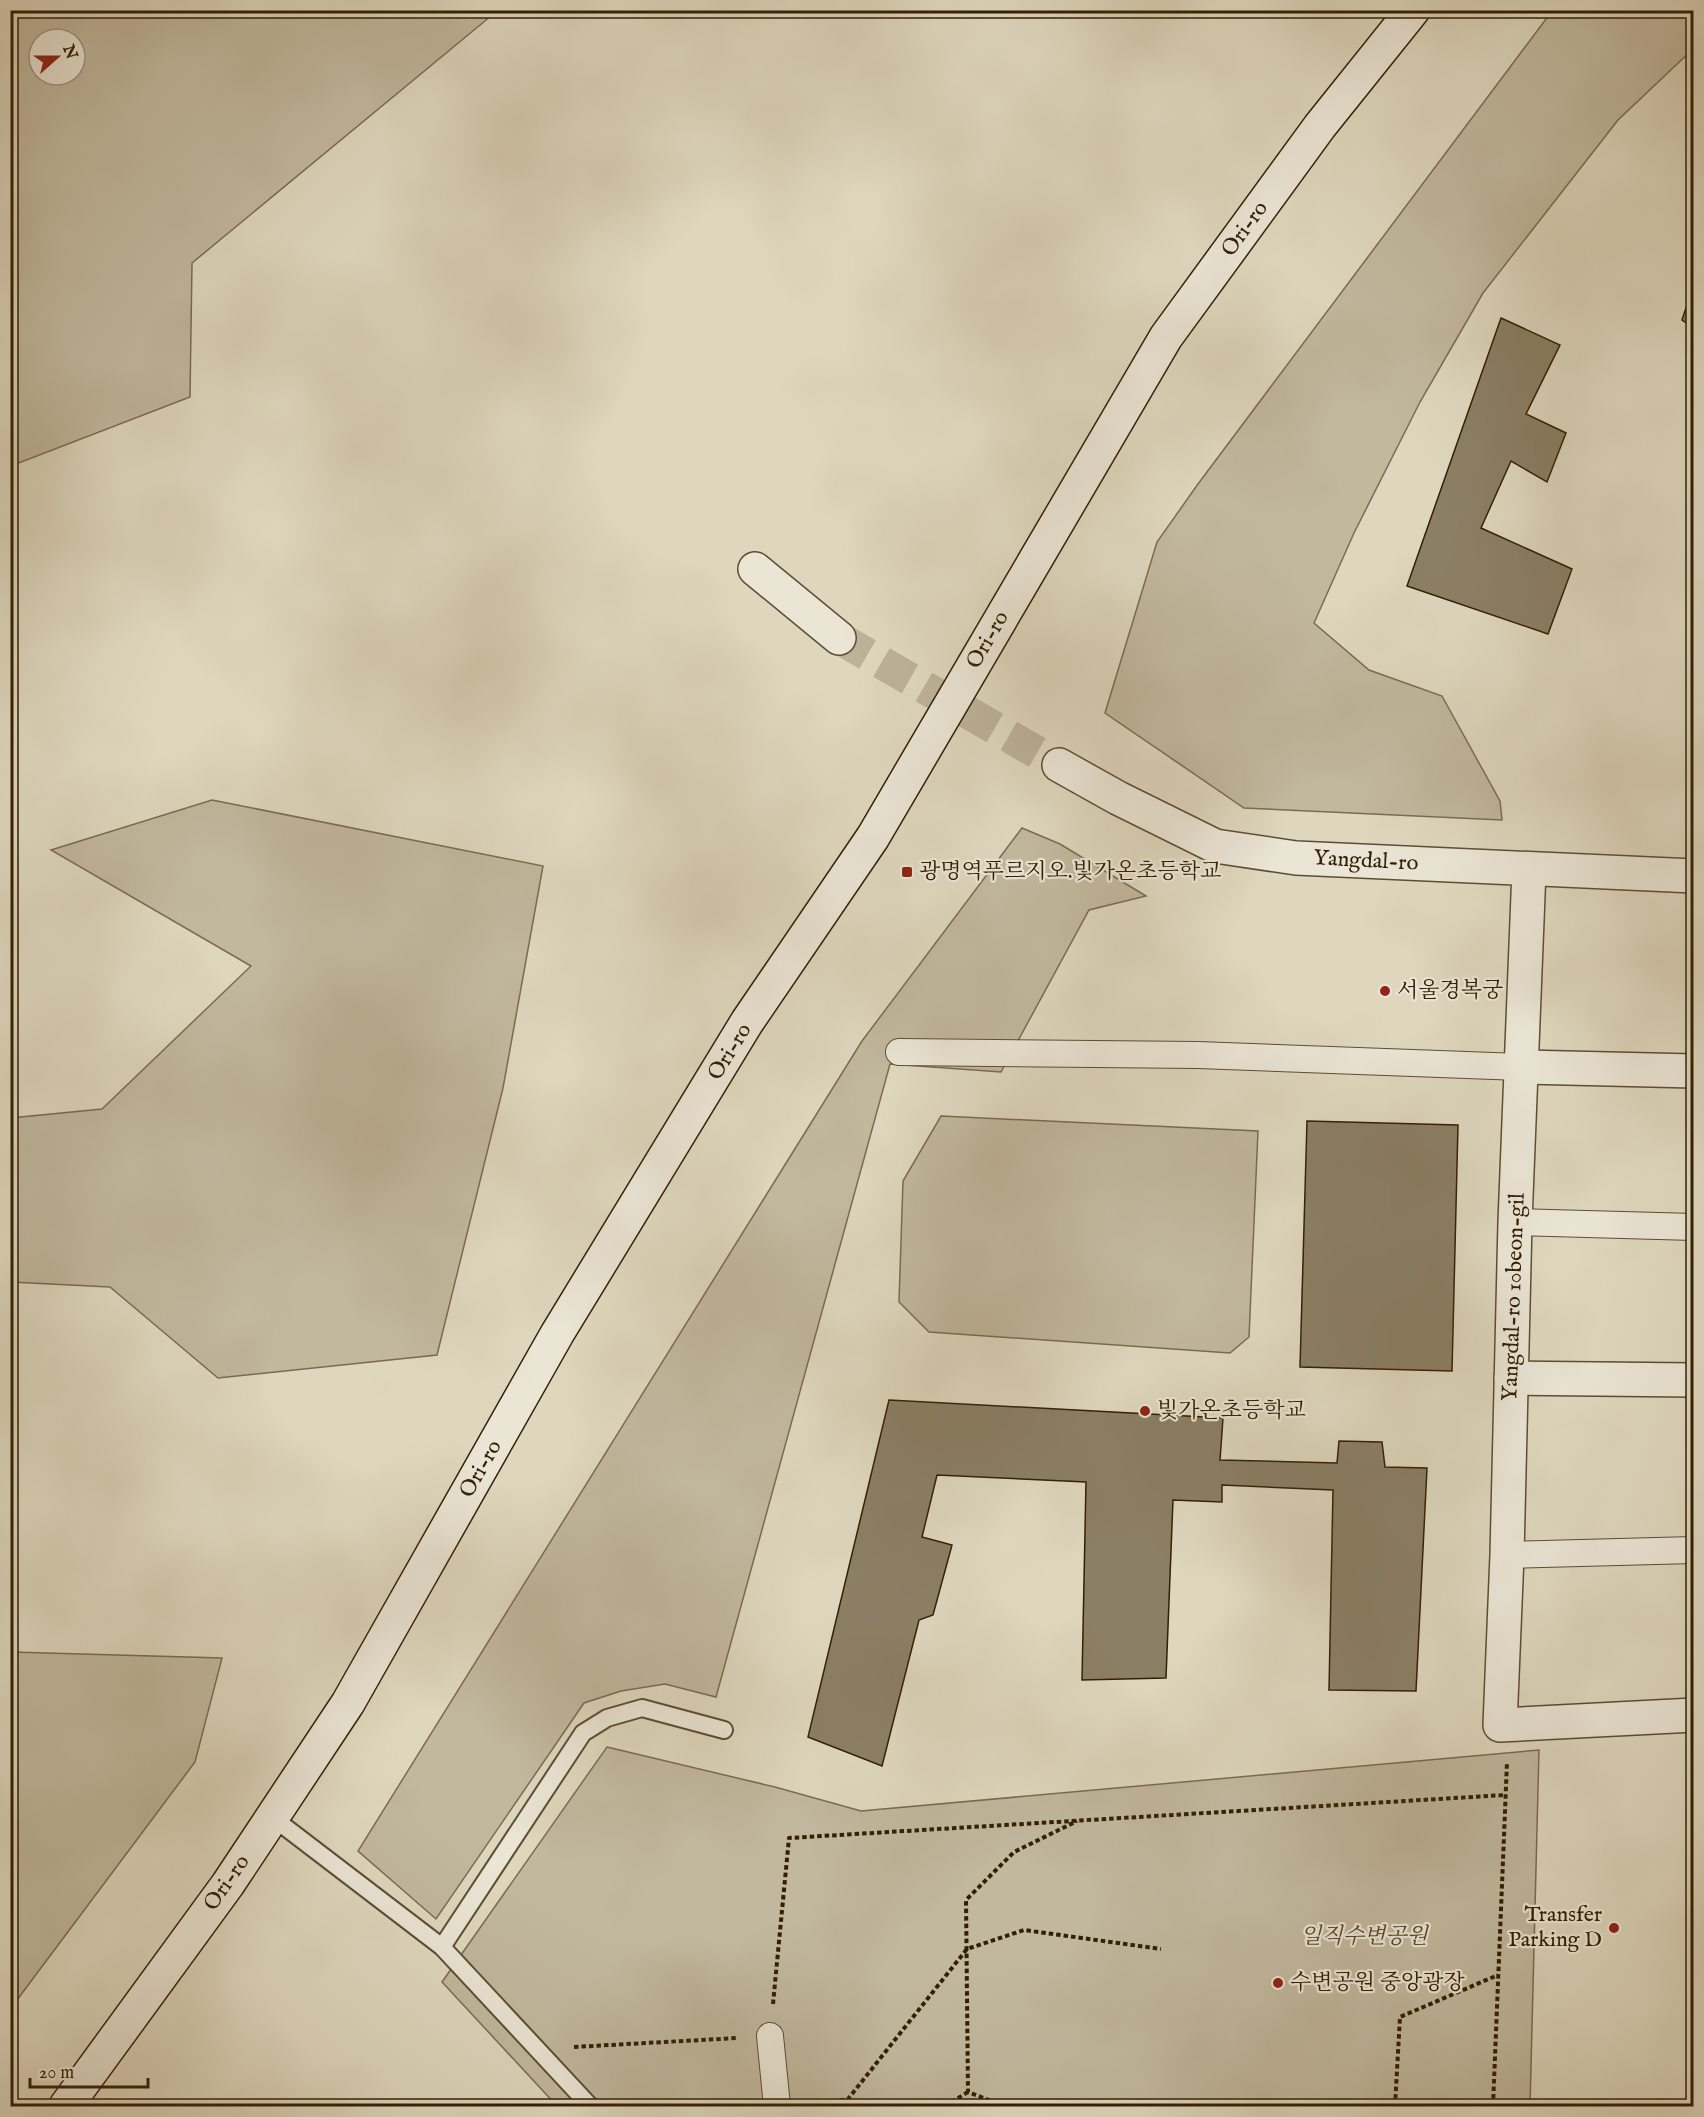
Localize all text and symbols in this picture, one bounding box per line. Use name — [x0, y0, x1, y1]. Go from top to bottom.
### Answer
north arrow — [27, 27, 87, 87]
text: N — [57, 41, 81, 63]
street label: Ori-ro — [1215, 195, 1275, 262]
street label: Ori-ro — [960, 606, 1016, 674]
street label: Yangdal-ro — [1313, 844, 1419, 878]
place label: 광명역푸르지오.빛가온초등학교 — [919, 858, 1221, 886]
marker: 광명역푸르지오.빛가온초등학교 — [900, 865, 914, 879]
place label: 서울경복궁 — [1397, 977, 1503, 1005]
marker: 서울경복궁 — [1378, 984, 1392, 998]
street label: Ori-ro — [702, 1018, 758, 1086]
street label: Yangdal-ro 10beon-gil — [1496, 1193, 1532, 1401]
place label: 빛가온초등학교 — [1157, 1397, 1306, 1425]
marker: 빛가온초등학교 — [1138, 1404, 1152, 1418]
street label: Ori-ro — [453, 1435, 509, 1503]
street label: Ori-ro — [198, 1849, 256, 1917]
place label: Transfer Parking D — [1508, 1901, 1602, 1954]
marker: Transfer Parking D — [1607, 1921, 1621, 1935]
park label: 일직수변공원 — [1300, 1923, 1430, 1951]
place label: 수변공원 중앙광장 — [1290, 1969, 1466, 1997]
marker: 수변공원 중앙광장 — [1271, 1976, 1285, 1990]
scale bar — [30, 2051, 148, 2089]
text: 20 m — [39, 2062, 74, 2085]

